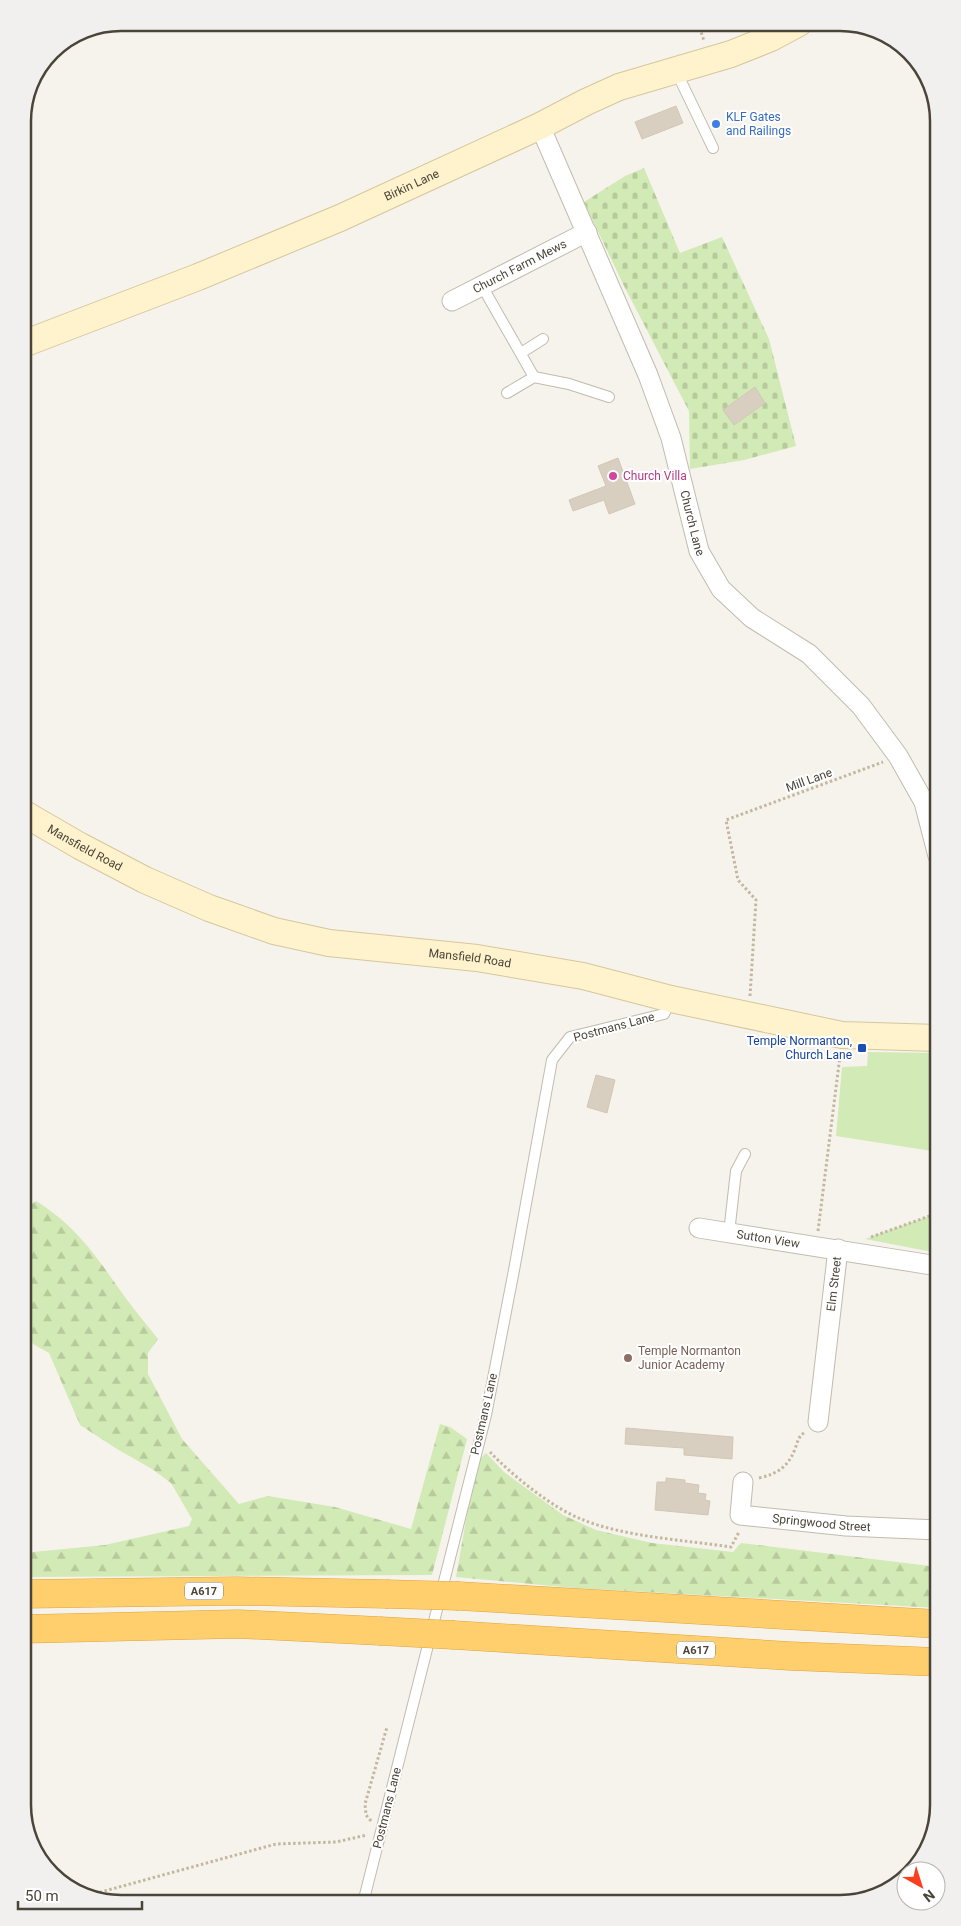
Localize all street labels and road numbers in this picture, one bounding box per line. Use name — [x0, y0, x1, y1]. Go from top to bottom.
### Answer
street label: Birkin Lane — [382, 166, 441, 204]
street label: Church Farm Mews — [470, 237, 569, 296]
street label: Church Lane — [677, 489, 707, 558]
street label: Mill Lane — [784, 765, 834, 795]
street label: Mansfield Road — [45, 822, 125, 874]
street label: Mansfield Road — [428, 946, 512, 971]
street label: Postmans Lane — [572, 1009, 656, 1045]
street label: Sutton View — [735, 1227, 801, 1251]
street label: Elm Street — [824, 1256, 844, 1312]
street label: Postmans Lane — [468, 1372, 500, 1456]
street label: Springwood Street — [772, 1511, 871, 1534]
road number: A617 — [185, 1582, 223, 1600]
road number: A617 — [677, 1642, 715, 1658]
street label: Postmans Lane — [370, 1766, 404, 1850]

